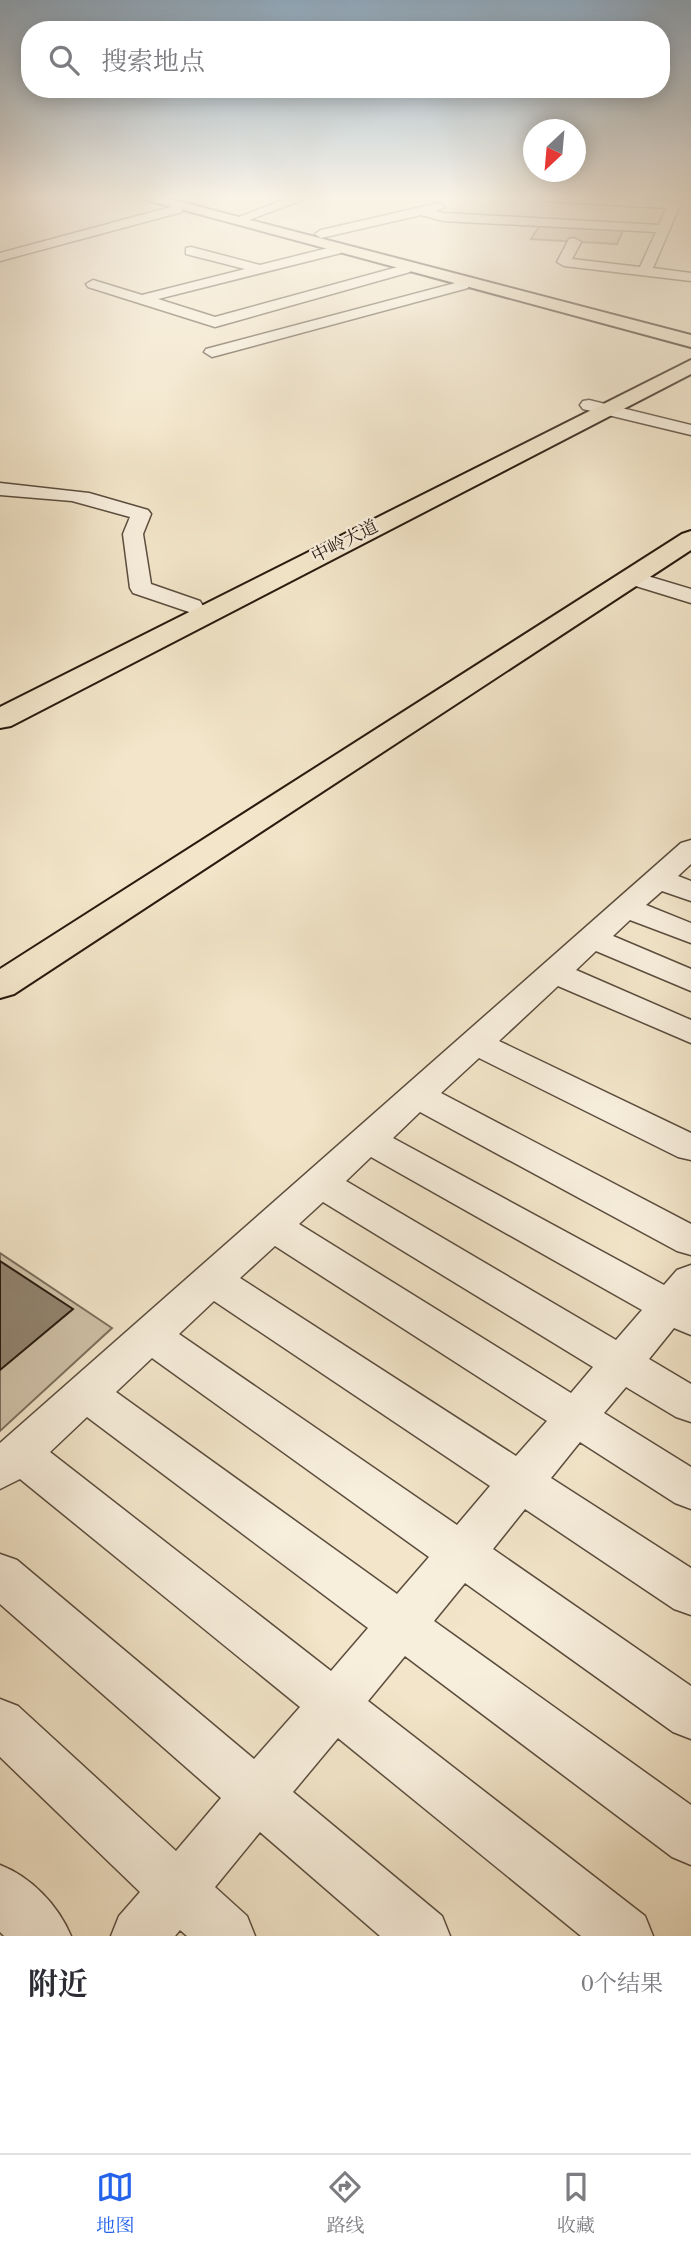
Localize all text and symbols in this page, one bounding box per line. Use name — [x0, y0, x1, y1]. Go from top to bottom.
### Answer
search box — [21, 21, 670, 98]
icon: search — [45, 41, 83, 79]
text: 搜索地点 — [101, 50, 205, 76]
north arrow — [523, 119, 586, 182]
street label: 中岭大道 — [308, 516, 381, 566]
text: 附近 — [28, 1971, 88, 2001]
text: 0个结果 — [581, 1973, 663, 1996]
tab: 地图 — [96, 2168, 134, 2239]
tab: 路线 — [326, 2168, 365, 2239]
tab: 收藏 — [557, 2168, 595, 2239]

